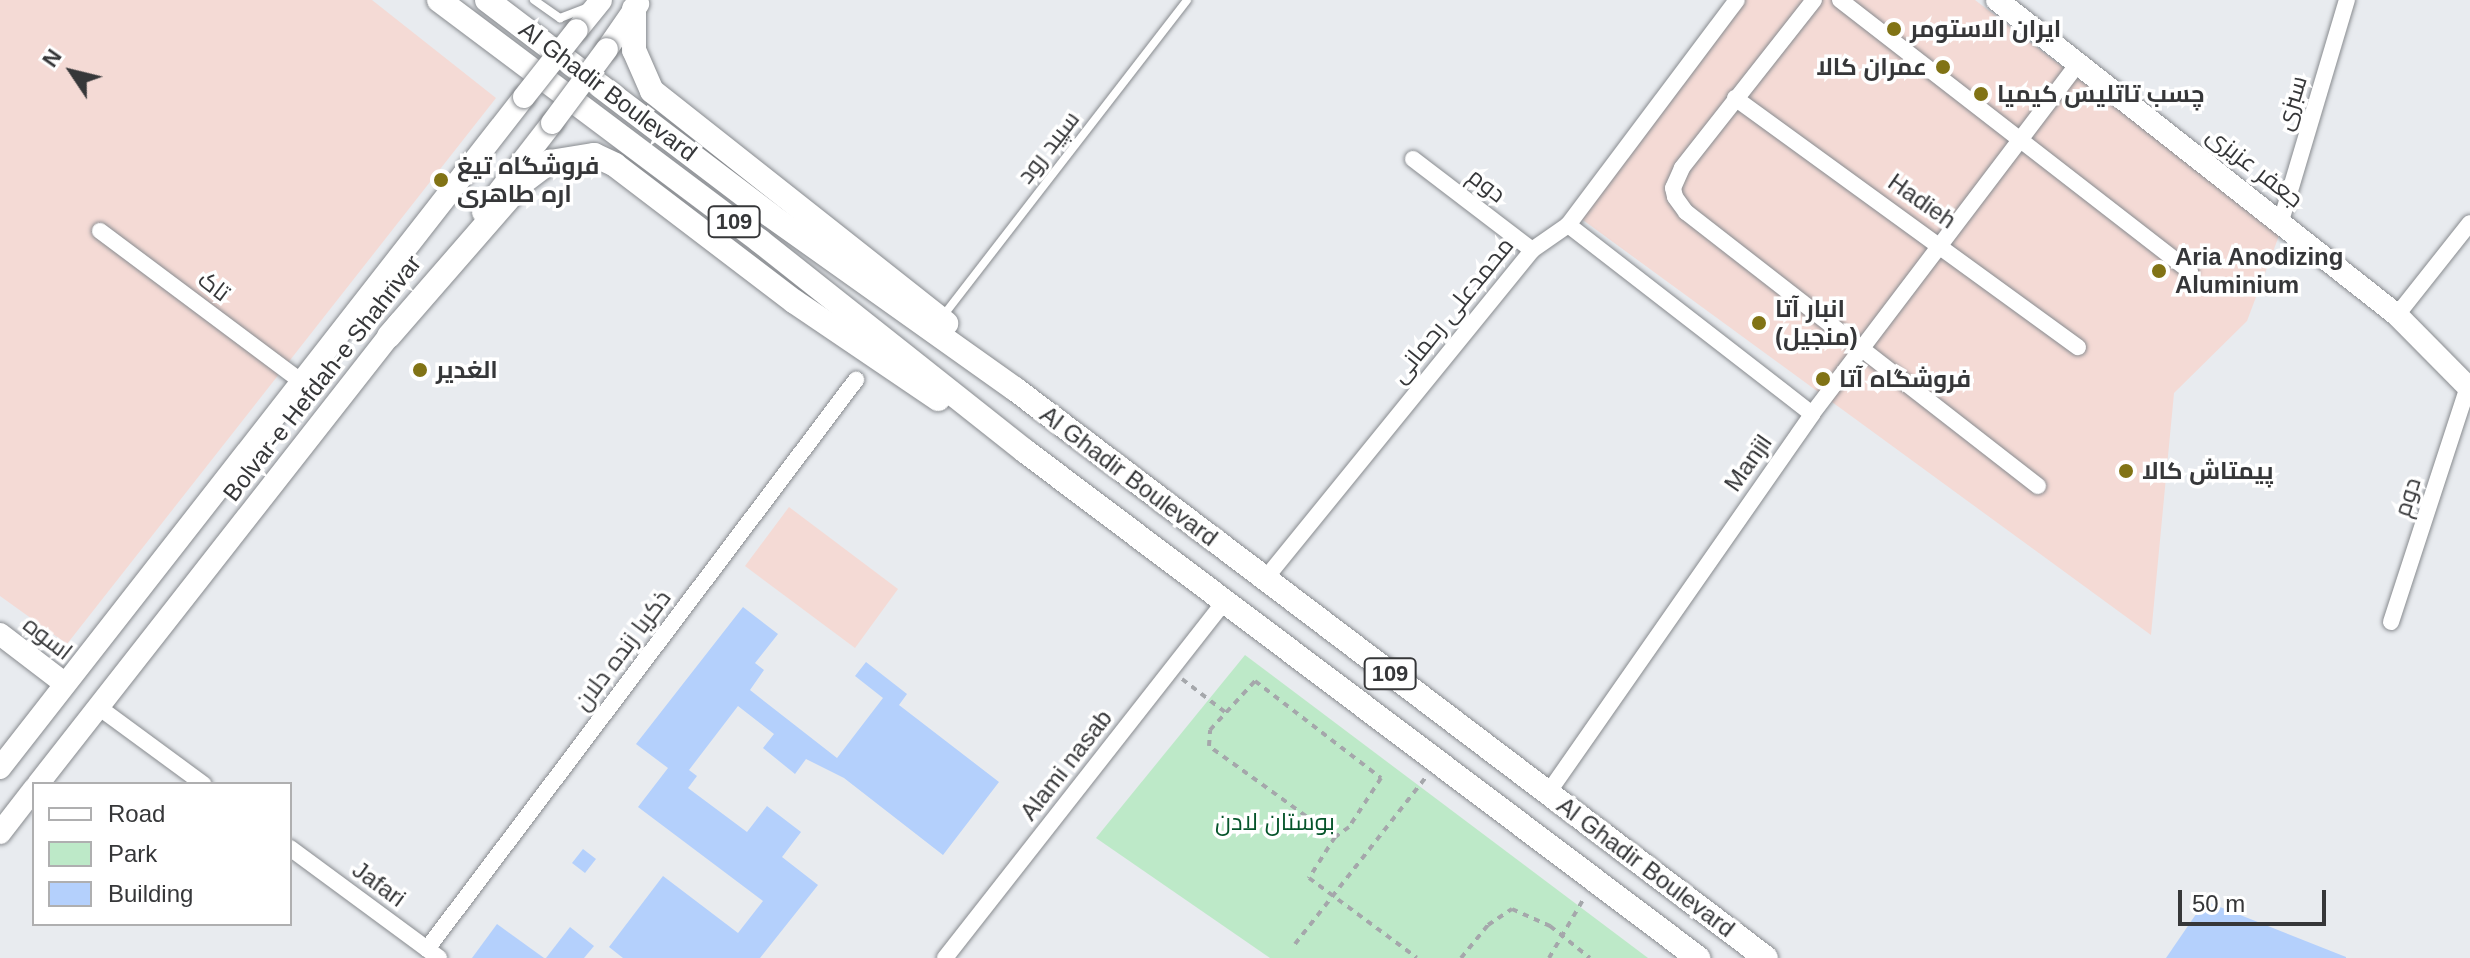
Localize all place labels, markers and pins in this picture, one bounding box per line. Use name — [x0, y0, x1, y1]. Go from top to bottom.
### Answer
place label: ایران الاستومر — [1910, 15, 2061, 43]
marker: ایران الاستومر — [1885, 20, 1903, 38]
place label: عمران کالا — [1816, 53, 1927, 81]
marker: عمران کالا — [1934, 58, 1952, 76]
place label: چسب تاتلیس کیمیا — [1997, 80, 2205, 108]
marker: چسب تاتلیس کیمیا — [1972, 85, 1990, 103]
place label: فروشگاه تیغ اره طاهری — [457, 152, 599, 208]
marker: فروشگاه تیغ اره طاهری — [432, 171, 450, 189]
place label: Aria Anodizing Aluminium — [2175, 243, 2344, 299]
marker: Aria Anodizing Aluminium — [2150, 262, 2168, 280]
place label: انبار آتا (منجیل) — [1775, 295, 1858, 351]
marker: انبار آتا (منجیل) — [1750, 314, 1768, 332]
place label: الغدیر — [436, 356, 498, 384]
marker: الغدیر — [411, 361, 429, 379]
place label: فروشگاه آتا — [1839, 365, 1971, 393]
marker: فروشگاه آتا — [1814, 370, 1832, 388]
place label: پیمتاش کالا — [2142, 457, 2274, 485]
marker: پیمتاش کالا — [2117, 462, 2135, 480]

